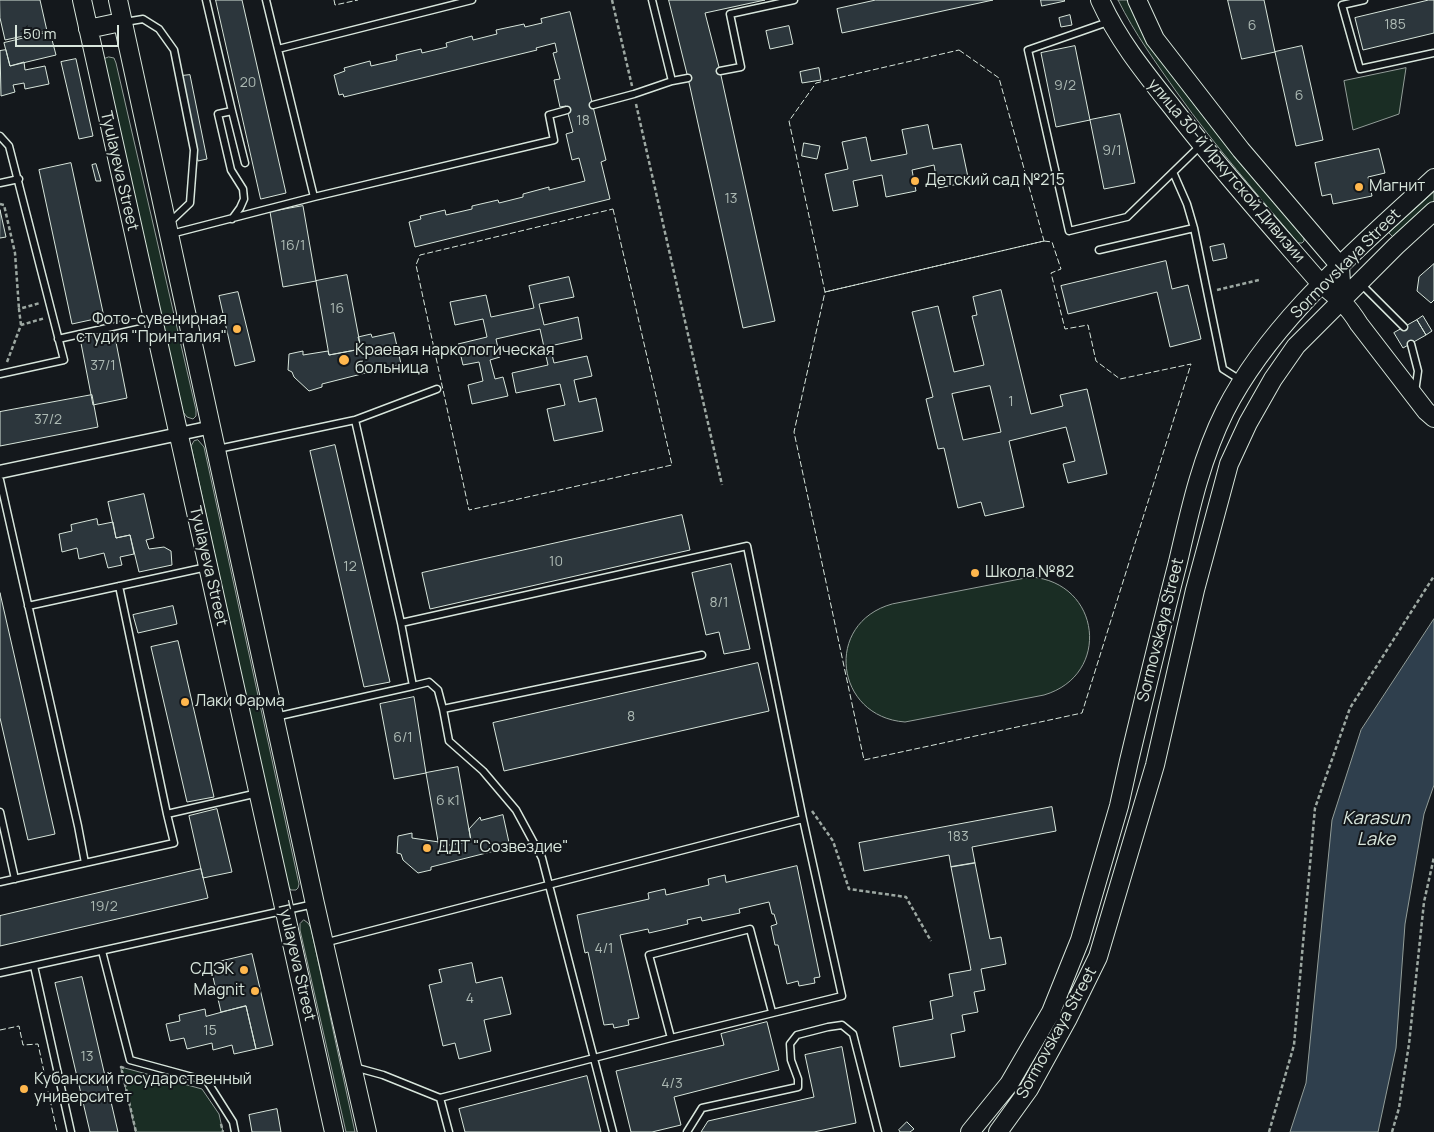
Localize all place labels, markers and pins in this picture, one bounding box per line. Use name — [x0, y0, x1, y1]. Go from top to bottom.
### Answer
place label: Детский сад №215 — [925, 171, 1065, 191]
marker: Детский сад №215 — [909, 175, 921, 187]
place label: Магнит — [1369, 177, 1425, 197]
marker: Магнит — [1353, 181, 1365, 193]
place label: Фото-сувенирная студия "Принталия" — [76, 310, 227, 348]
marker: Фото-сувенирная студия "Принталия" — [231, 323, 243, 335]
place label: Краевая наркологическая больница — [355, 341, 555, 379]
marker: Краевая наркологическая больница — [337, 353, 351, 367]
place label: Школа №82 — [985, 563, 1074, 583]
marker: Школа №82 — [969, 567, 981, 579]
place label: Лаки Фарма — [195, 692, 285, 712]
marker: Лаки Фарма — [179, 696, 191, 708]
place label: ДДТ "Созвездие" — [437, 838, 568, 858]
marker: ДДТ "Созвездие" — [421, 842, 433, 854]
place label: СДЭК — [190, 960, 234, 980]
marker: СДЭК — [238, 964, 250, 976]
place label: Magnit — [194, 981, 245, 1001]
marker: Magnit — [249, 985, 261, 997]
place label: Кубанский государственный университет — [34, 1070, 252, 1108]
marker: Кубанский государственный университет — [18, 1083, 30, 1095]

